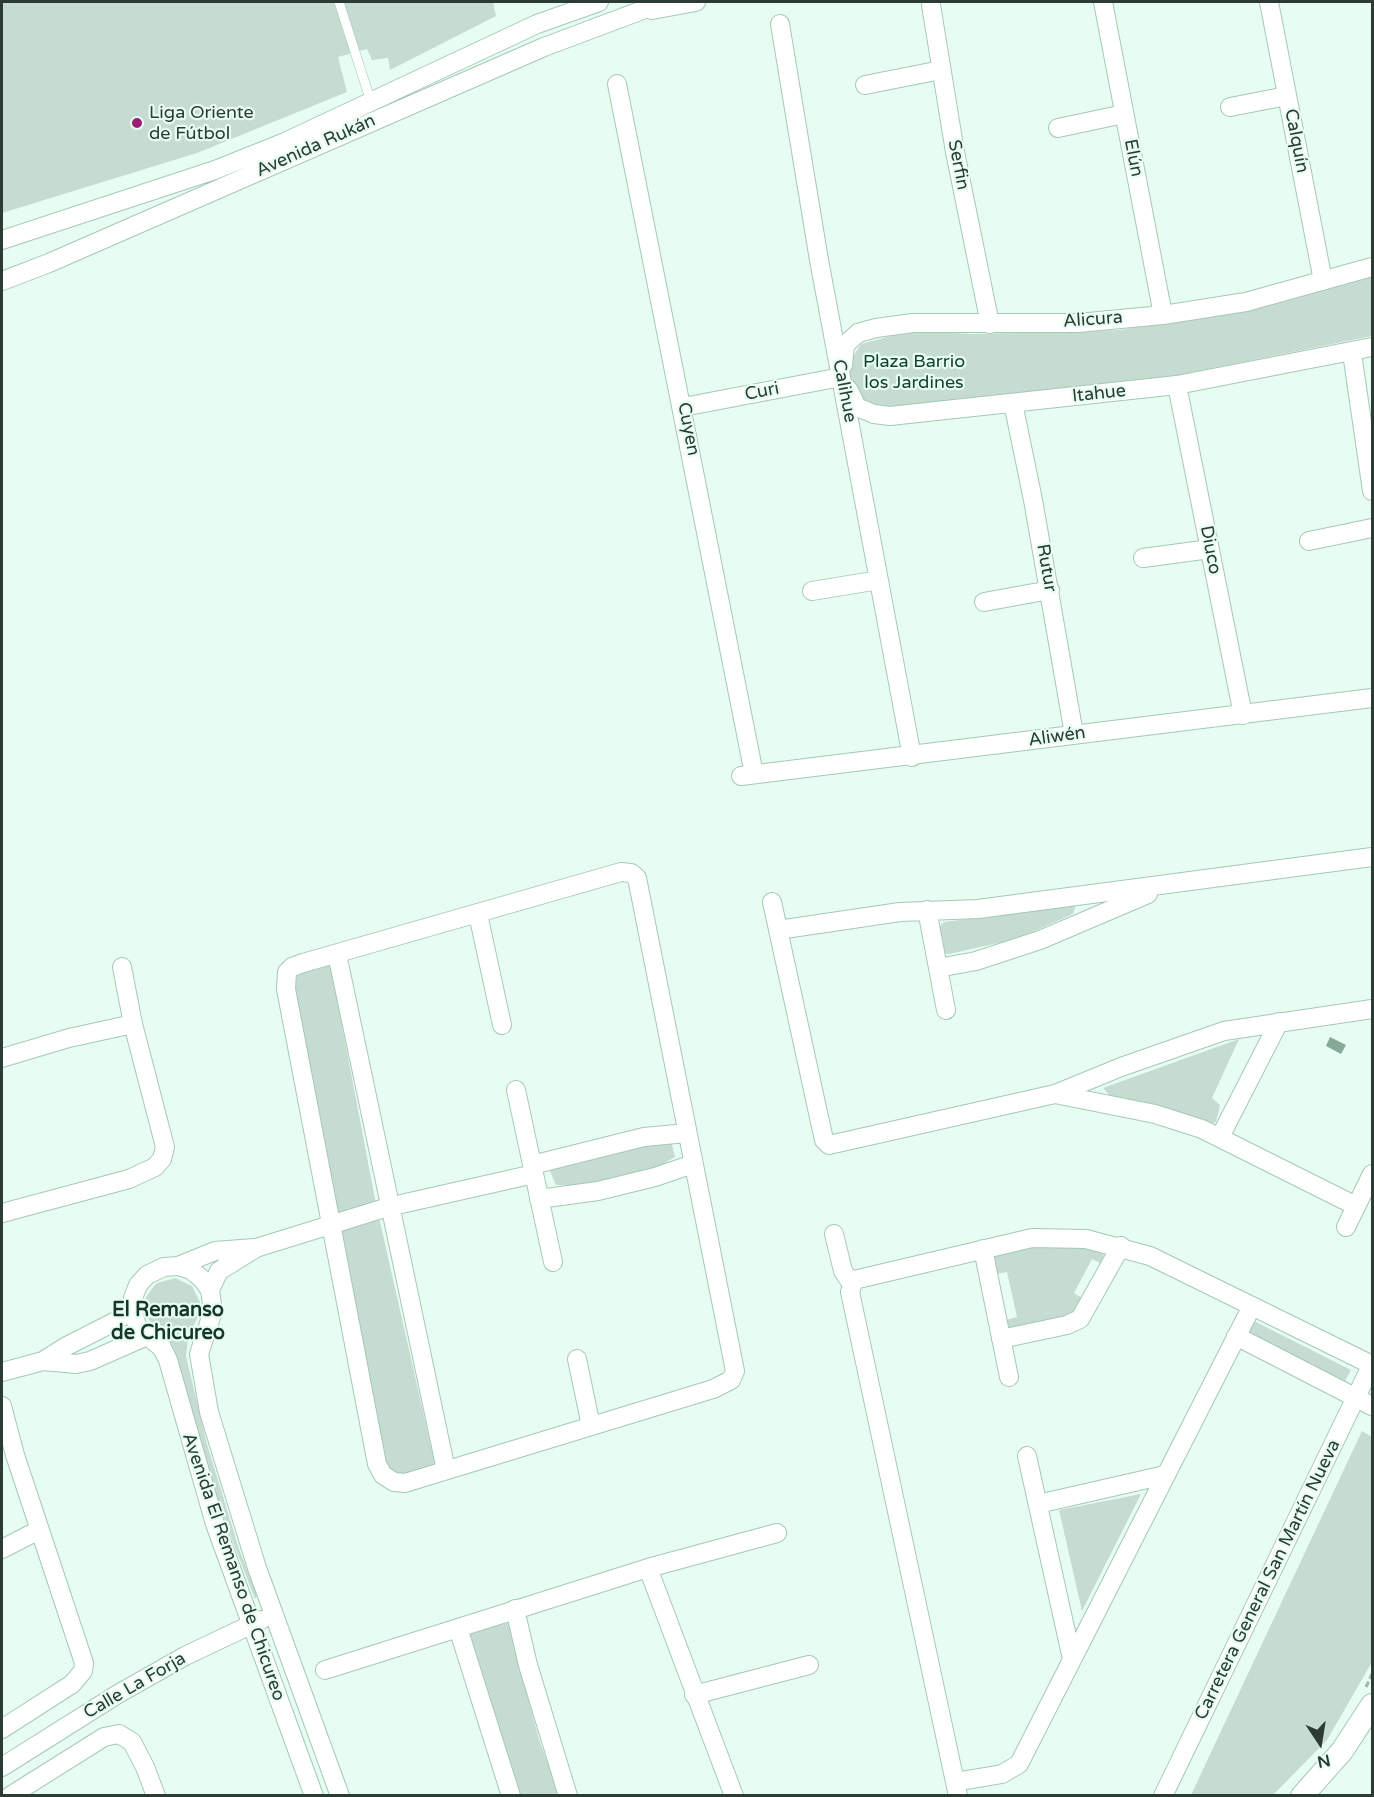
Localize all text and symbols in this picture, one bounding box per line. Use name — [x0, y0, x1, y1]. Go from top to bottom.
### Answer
place label: Liga Oriente de Fútbol — [149, 102, 254, 144]
street label: Calquín — [1279, 107, 1313, 175]
street label: Avenida Rukán — [253, 110, 379, 182]
marker: Liga Oriente de Fútbol — [130, 116, 144, 130]
street label: Elún — [1119, 137, 1147, 179]
street label: Serfin — [943, 138, 973, 192]
street label: Alicura — [1062, 307, 1124, 333]
park label: Plaza Barrio los Jardines — [863, 351, 965, 394]
street label: Calihue — [827, 358, 861, 424]
street label: Curi — [743, 378, 781, 406]
street label: Itahue — [1071, 380, 1127, 408]
street label: Cuyen — [672, 400, 704, 458]
street label: Diuco — [1195, 524, 1225, 576]
street label: Rutur — [1031, 542, 1061, 594]
street label: Aliwén — [1027, 722, 1087, 752]
district label: El Remanso de Chicureo — [111, 1299, 225, 1346]
street label: Avenida El Remanso de Chicureo — [177, 1430, 289, 1704]
street label: Carretera General San Martín Nueva — [1191, 1436, 1345, 1724]
street label: Calle La Forja — [80, 1648, 190, 1724]
north arrow — [1290, 1713, 1350, 1773]
text: N — [1315, 1749, 1332, 1772]

